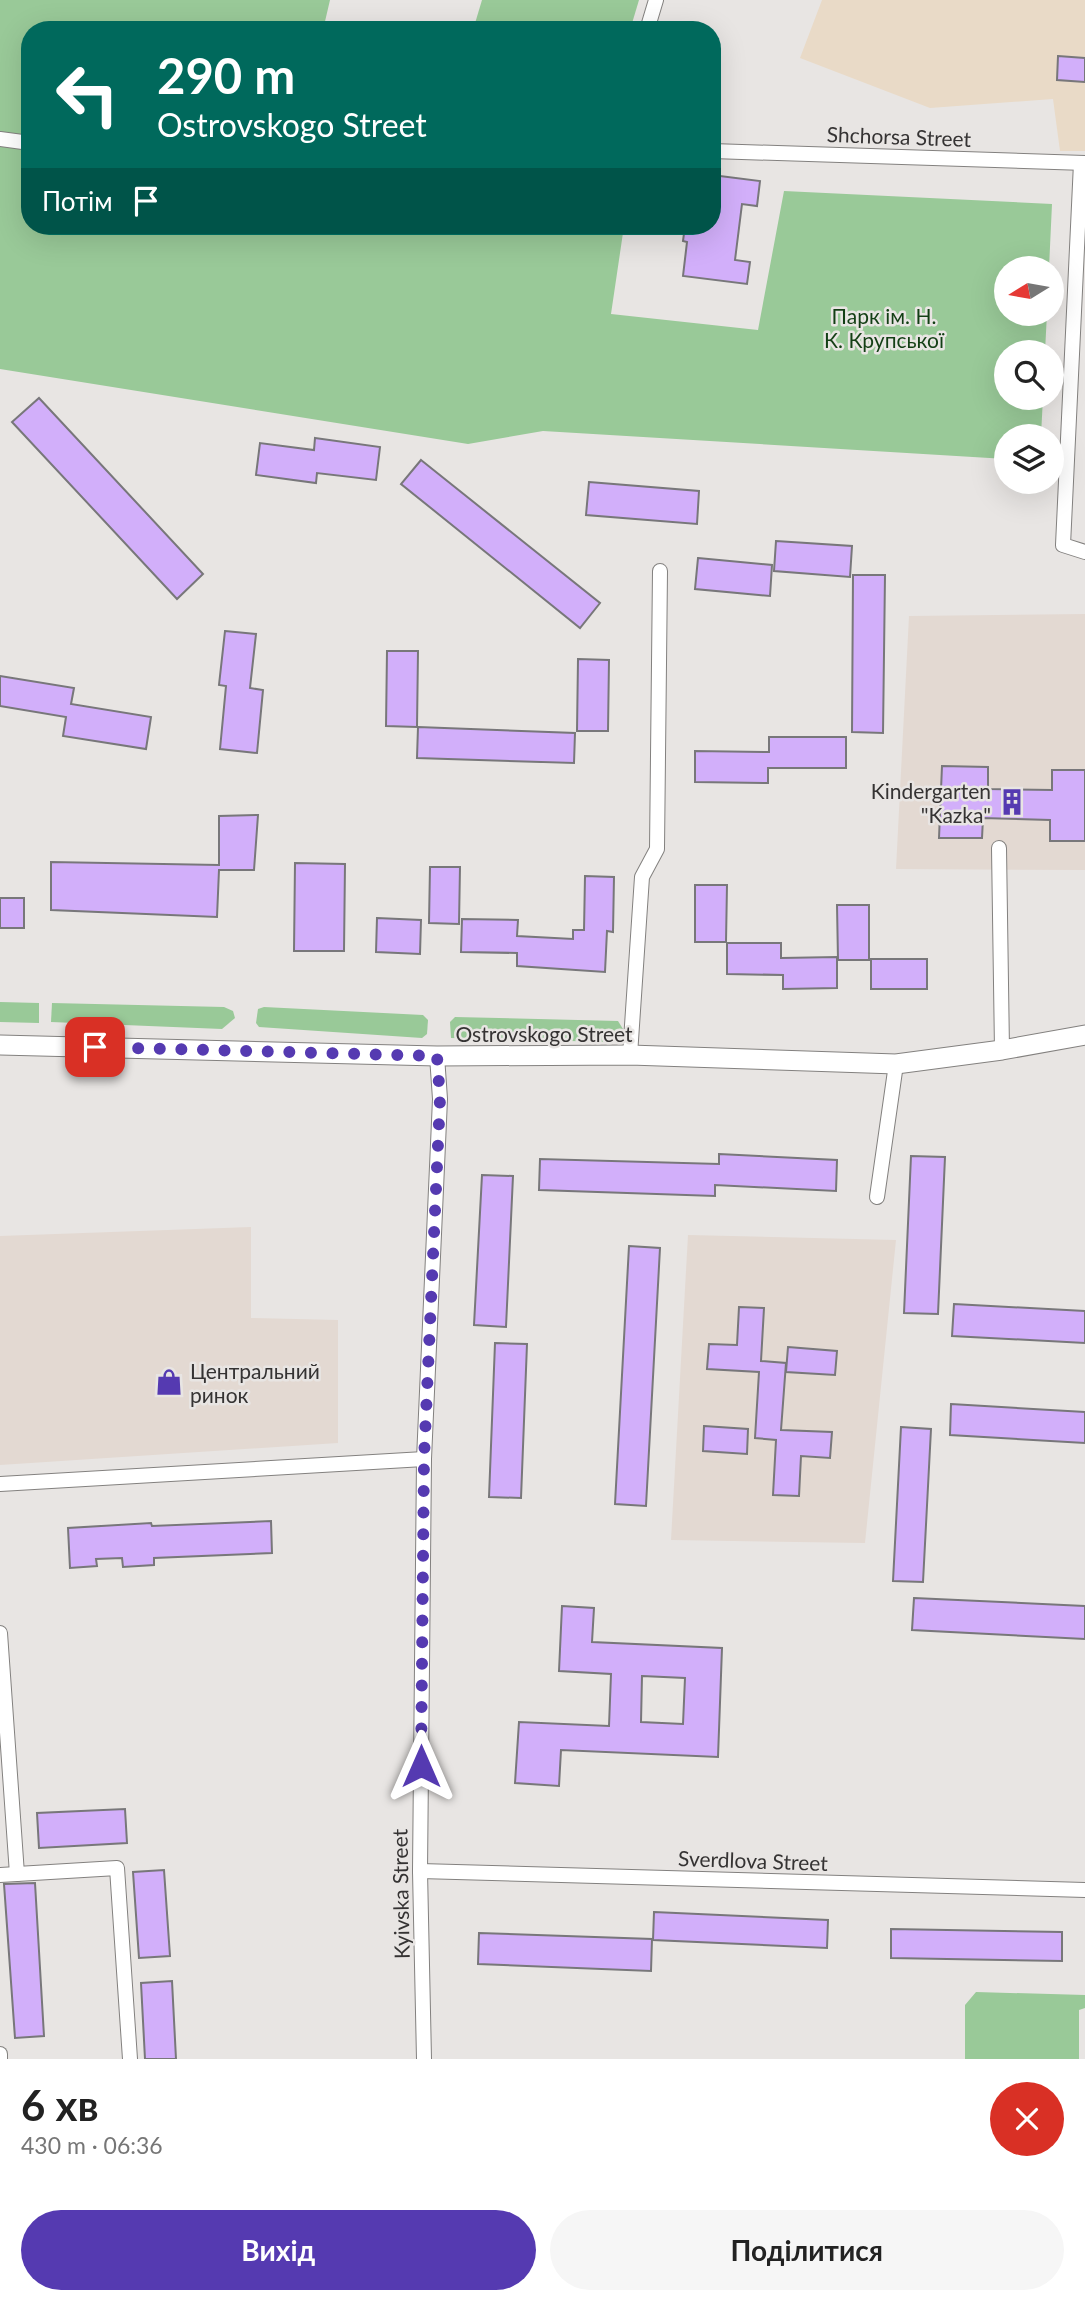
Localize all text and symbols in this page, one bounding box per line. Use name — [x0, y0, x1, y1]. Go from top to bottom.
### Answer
text: 290 m — [157, 46, 295, 104]
icon: left — [42, 49, 133, 140]
text: Ostrovskogo Street — [157, 105, 427, 144]
street label: Shchorsa Street — [826, 121, 972, 151]
icon: arrive — [127, 182, 165, 220]
text: Потім — [42, 185, 113, 217]
north arrow — [994, 256, 1064, 326]
map controls — [994, 256, 1064, 494]
park label: Парк ім. Н. К. Крупської — [824, 303, 945, 352]
button: search — [994, 340, 1064, 410]
button: layers — [994, 424, 1064, 494]
place label: Kindergarten "Kazka" — [871, 778, 991, 827]
building icon: Kindergarten "Kazka" — [997, 787, 1027, 817]
pin — [65, 1017, 125, 1077]
street label: Ostrovskogo Street — [455, 1021, 633, 1046]
icon: arrive — [76, 1028, 114, 1066]
place label: Центральний ринок — [190, 1358, 320, 1407]
shop icon: Центральний ринок — [154, 1367, 184, 1397]
position arrow — [384, 1729, 458, 1803]
street label: Kyivska Street — [386, 1828, 414, 1959]
street label: Sverdlova Street — [678, 1845, 829, 1875]
text: 6 хв — [21, 2080, 99, 2130]
button: close — [990, 2082, 1064, 2156]
text: 430 m · 06:36 — [21, 2131, 163, 2159]
button: Вихід — [21, 2210, 536, 2290]
button: Поділитися — [550, 2210, 1064, 2290]

